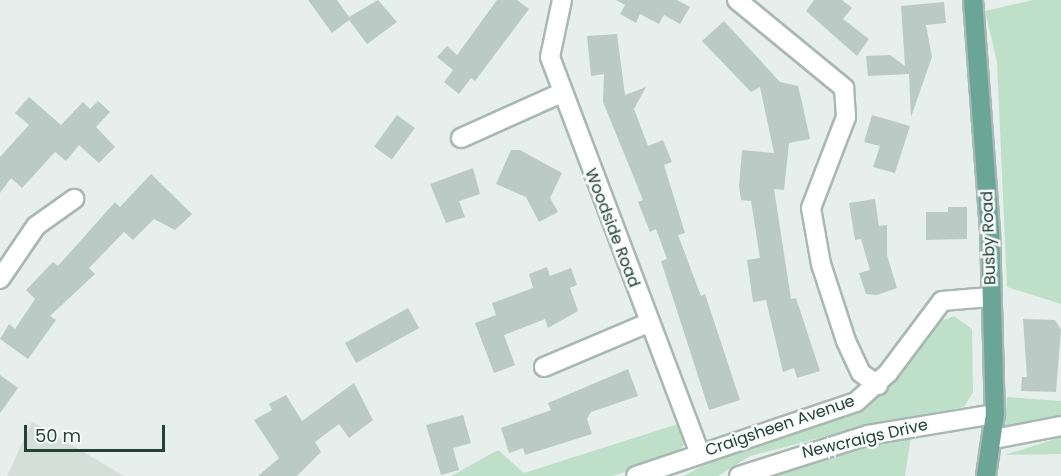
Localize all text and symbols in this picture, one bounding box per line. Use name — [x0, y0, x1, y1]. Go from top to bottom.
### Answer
street label: Woodside Road — [580, 166, 644, 290]
street label: Busby Road — [978, 191, 1000, 285]
street label: Craigsheen Avenue — [703, 391, 857, 461]
scale bar — [27, 413, 168, 451]
street label: Newcraigs Drive — [800, 415, 930, 463]
text: 50 m — [35, 423, 81, 448]

